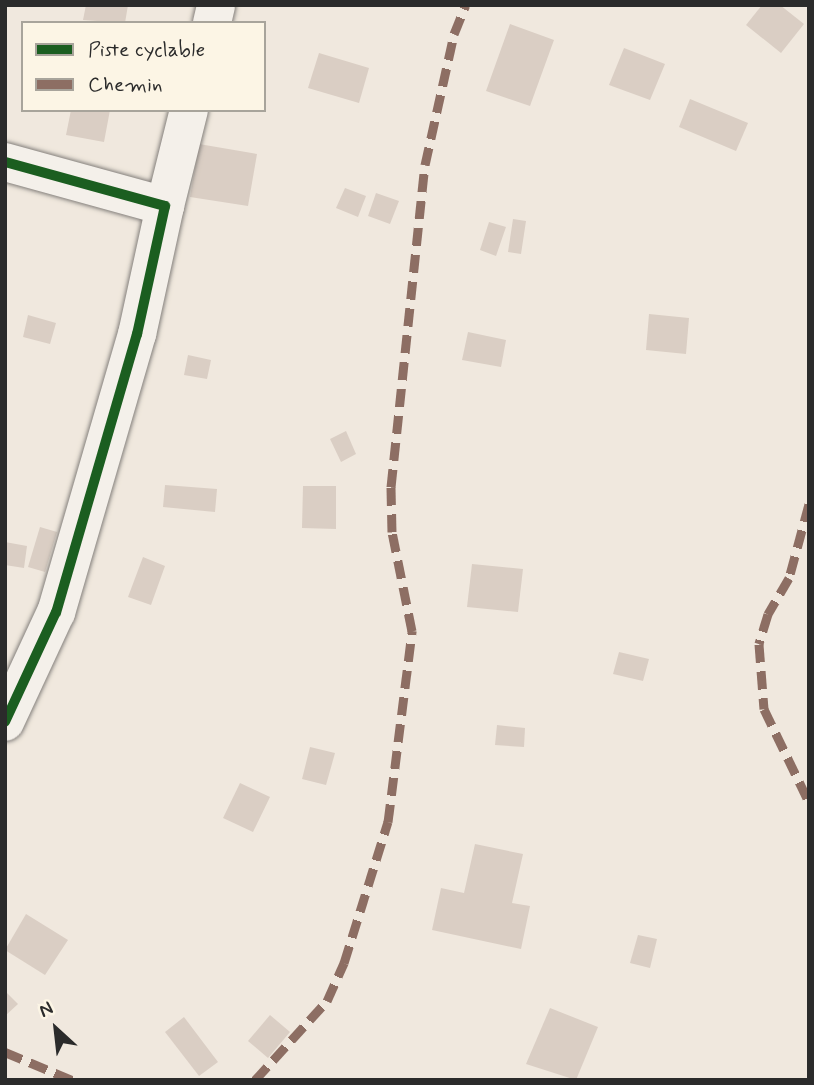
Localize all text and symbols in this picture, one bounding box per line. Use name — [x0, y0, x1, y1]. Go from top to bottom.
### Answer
legend — [21, 21, 266, 112]
text: Piste cyclable — [88, 36, 205, 64]
text: Chemin — [88, 71, 162, 99]
north arrow — [21, 994, 91, 1064]
text: N — [35, 996, 58, 1024]

